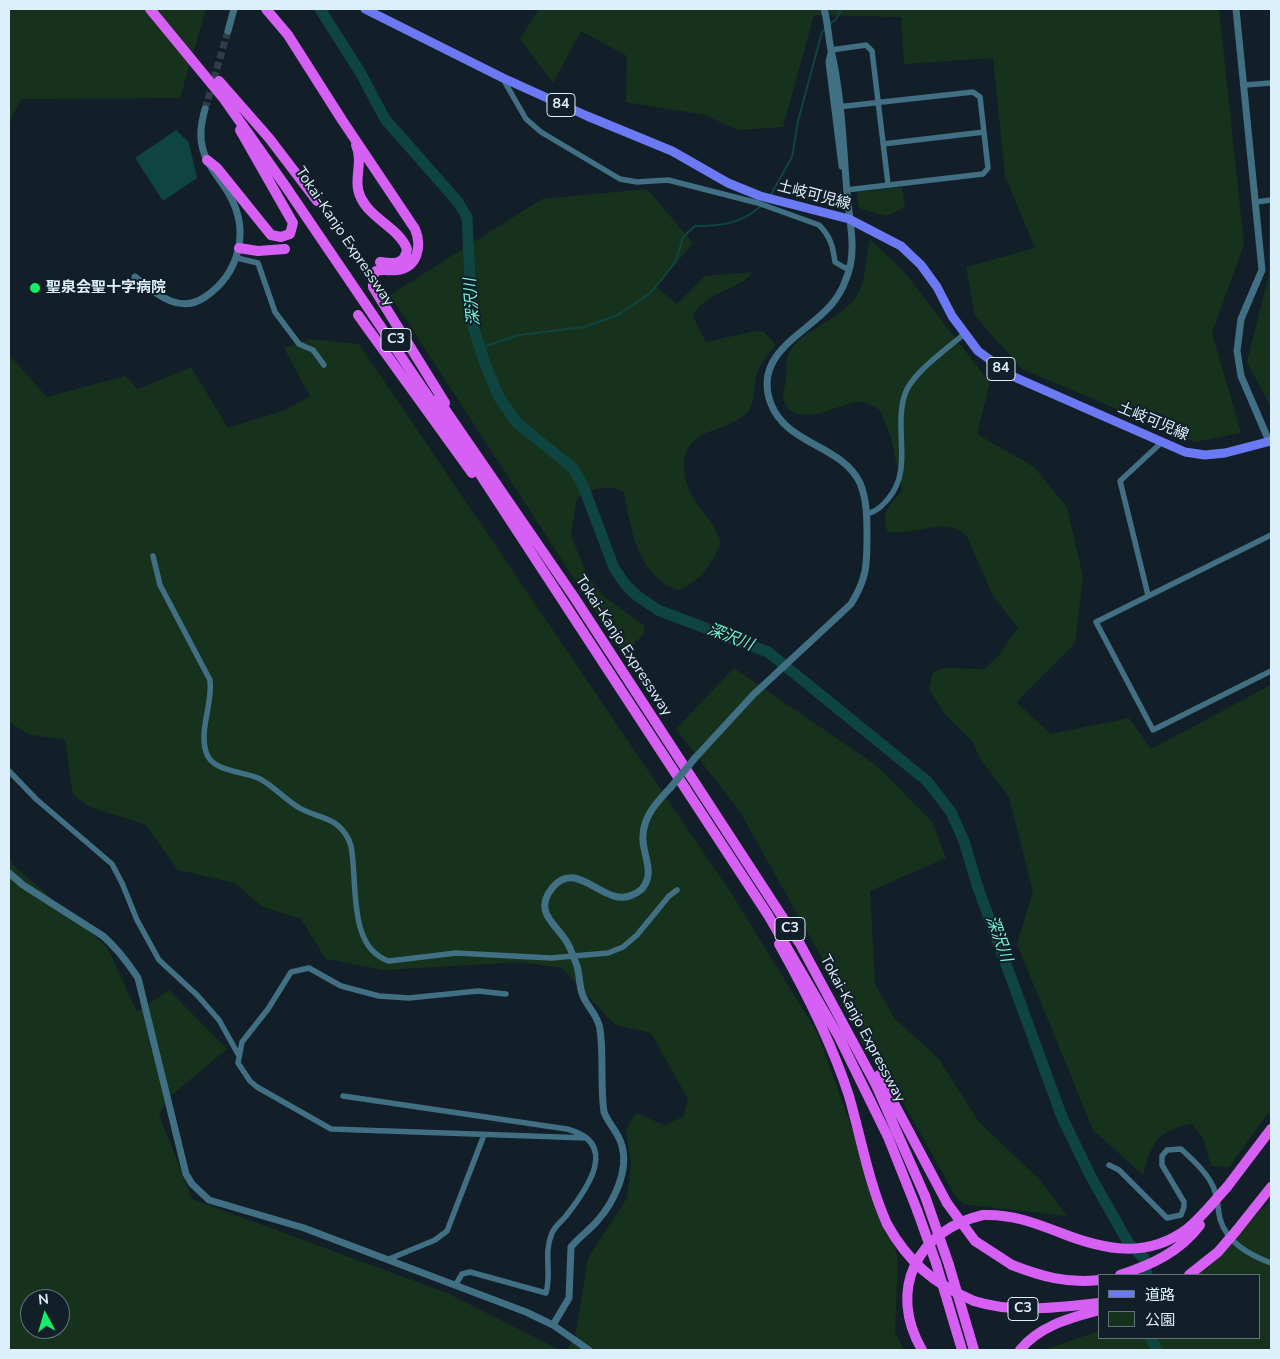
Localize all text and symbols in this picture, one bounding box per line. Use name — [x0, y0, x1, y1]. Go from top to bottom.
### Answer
road number: 84 — [547, 94, 575, 116]
street label: Tokai-Kanjo Expressway — [291, 164, 397, 310]
street label: 土岐可児線 — [775, 178, 853, 214]
water label: 深沢川 — [461, 277, 485, 327]
place label: 聖泉会聖十字病院 — [46, 279, 166, 297]
marker: 聖泉会聖十字病院 — [28, 281, 42, 295]
road number: C3 — [381, 328, 411, 352]
road number: 84 — [987, 358, 1015, 380]
street label: 土岐可児線 — [1115, 399, 1191, 445]
street label: Tokai-Kanjo Expressway — [571, 572, 675, 720]
water label: 深沢川 — [704, 620, 756, 656]
water label: 深沢川 — [981, 913, 1015, 965]
road number: C3 — [775, 918, 805, 941]
street label: Tokai-Kanjo Expressway — [816, 952, 908, 1106]
legend — [1098, 1274, 1260, 1339]
text: 道路 — [1145, 1285, 1175, 1305]
north arrow — [20, 1289, 70, 1339]
text: N — [37, 1290, 50, 1310]
road number: C3 — [1008, 1298, 1038, 1320]
text: 公園 — [1145, 1310, 1175, 1330]

